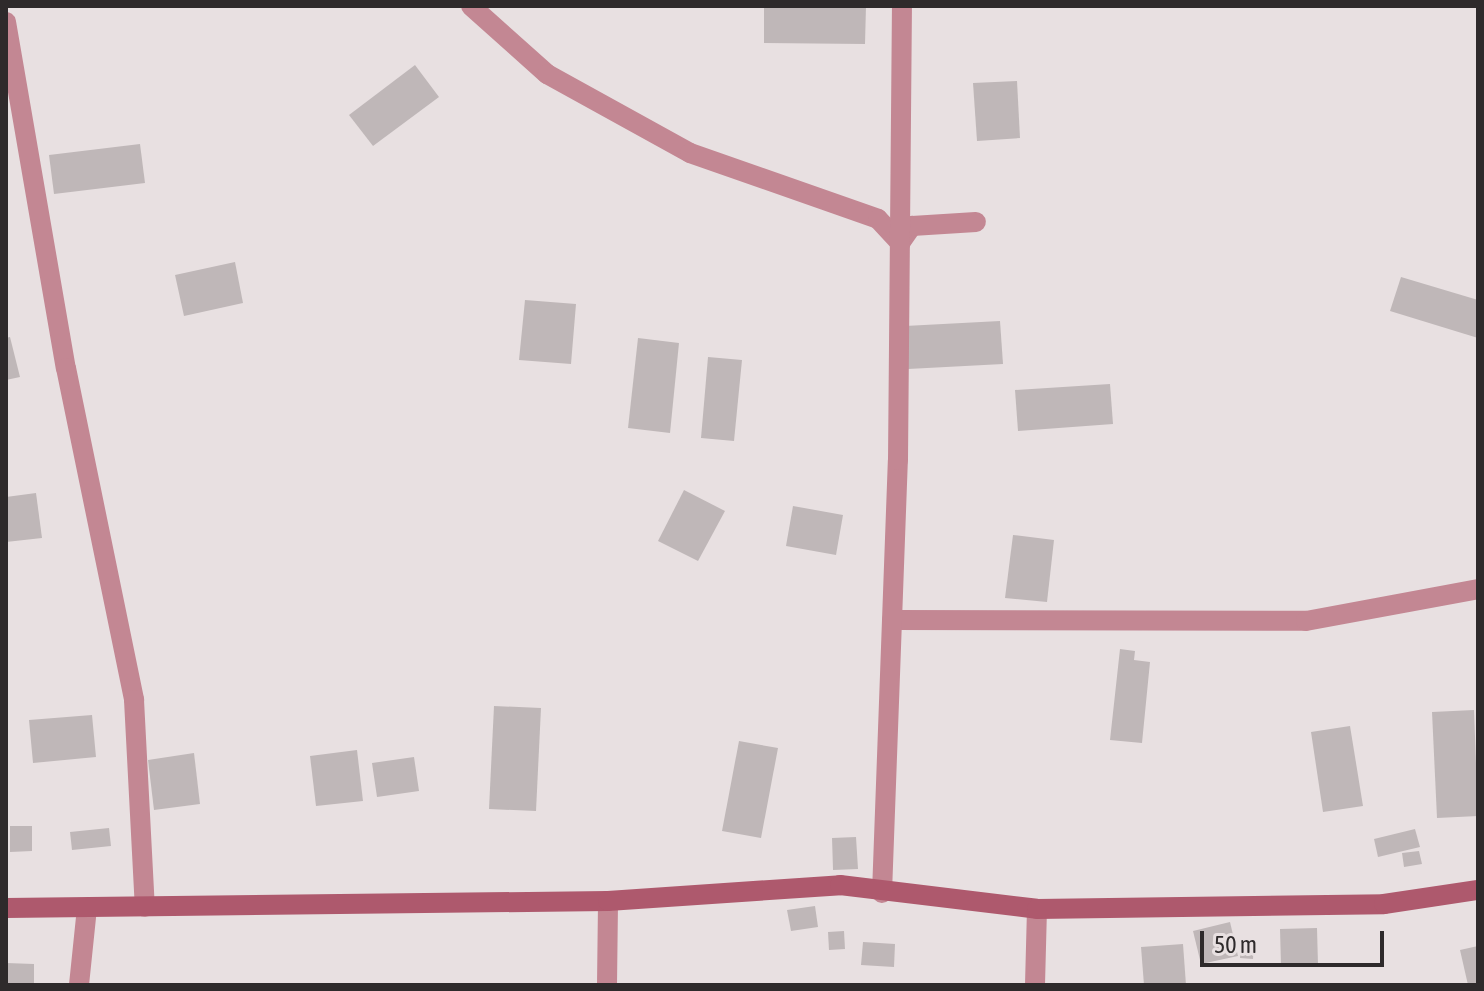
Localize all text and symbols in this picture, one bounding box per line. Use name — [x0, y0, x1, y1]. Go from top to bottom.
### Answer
scale bar — [1204, 915, 1388, 965]
text: 50 m — [1214, 931, 1257, 958]

